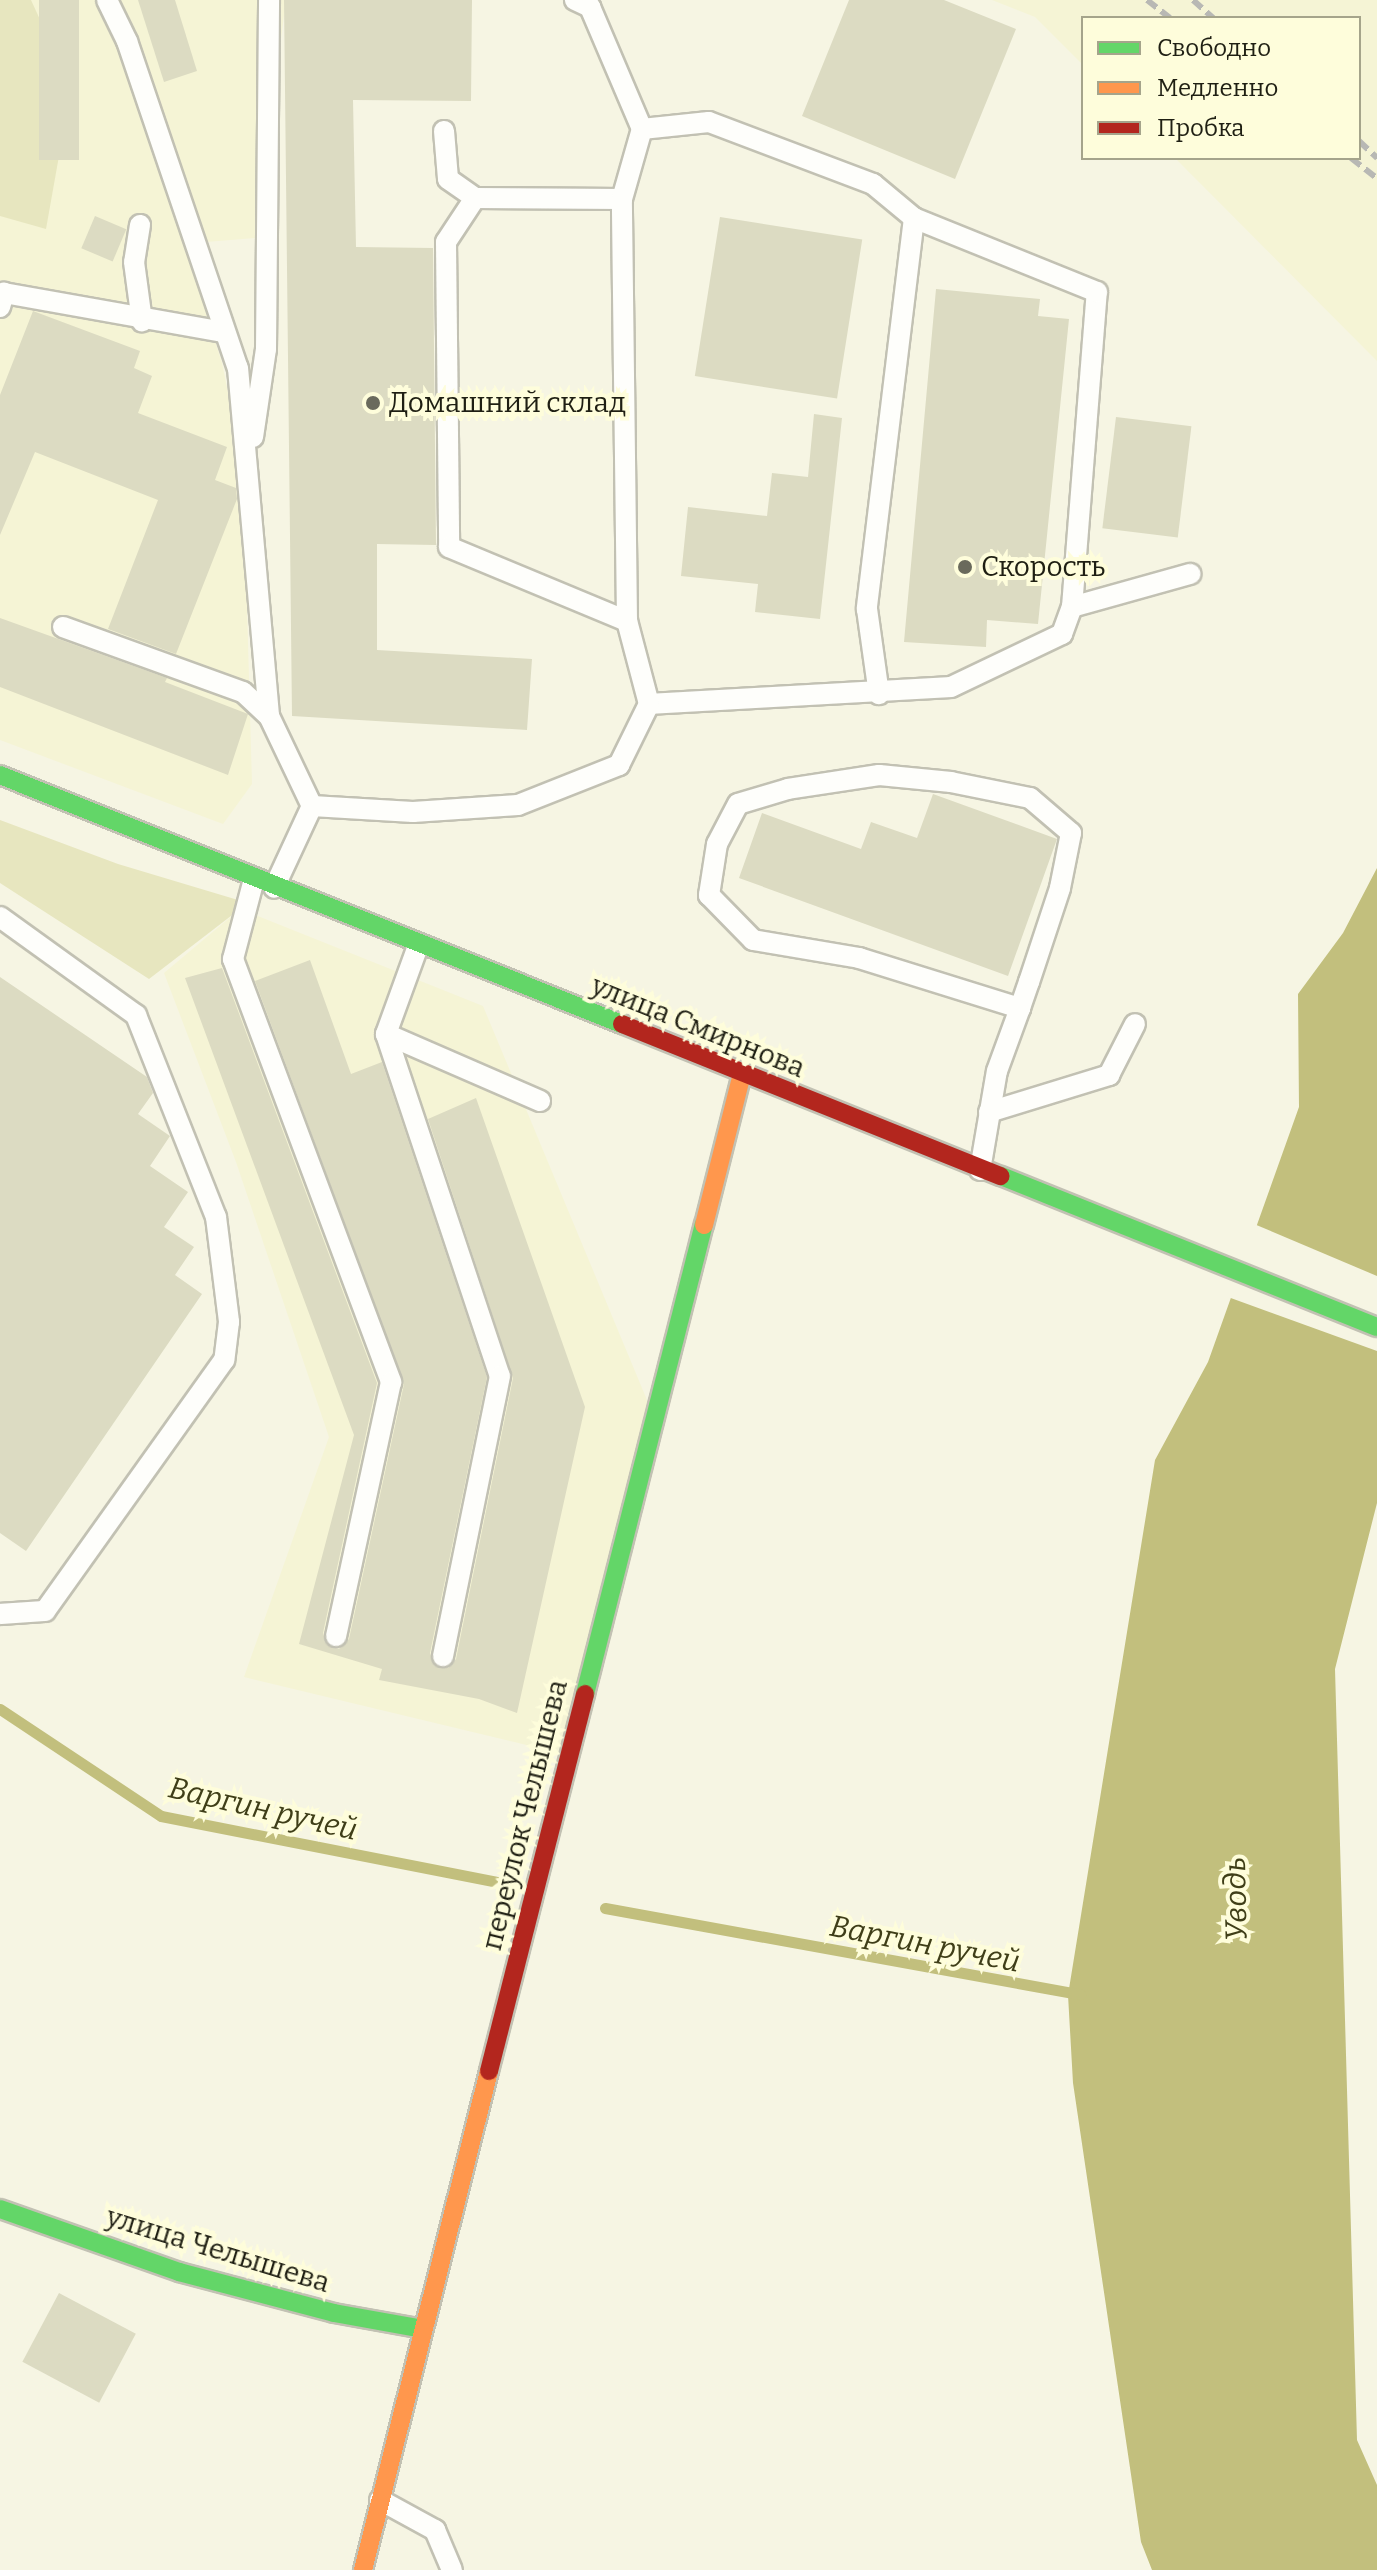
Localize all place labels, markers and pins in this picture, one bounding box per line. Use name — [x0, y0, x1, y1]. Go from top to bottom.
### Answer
place label: Домашний склад — [389, 386, 626, 420]
marker: Домашний склад — [364, 394, 382, 412]
place label: Скорость — [981, 550, 1105, 584]
marker: Скорость — [956, 558, 974, 576]

